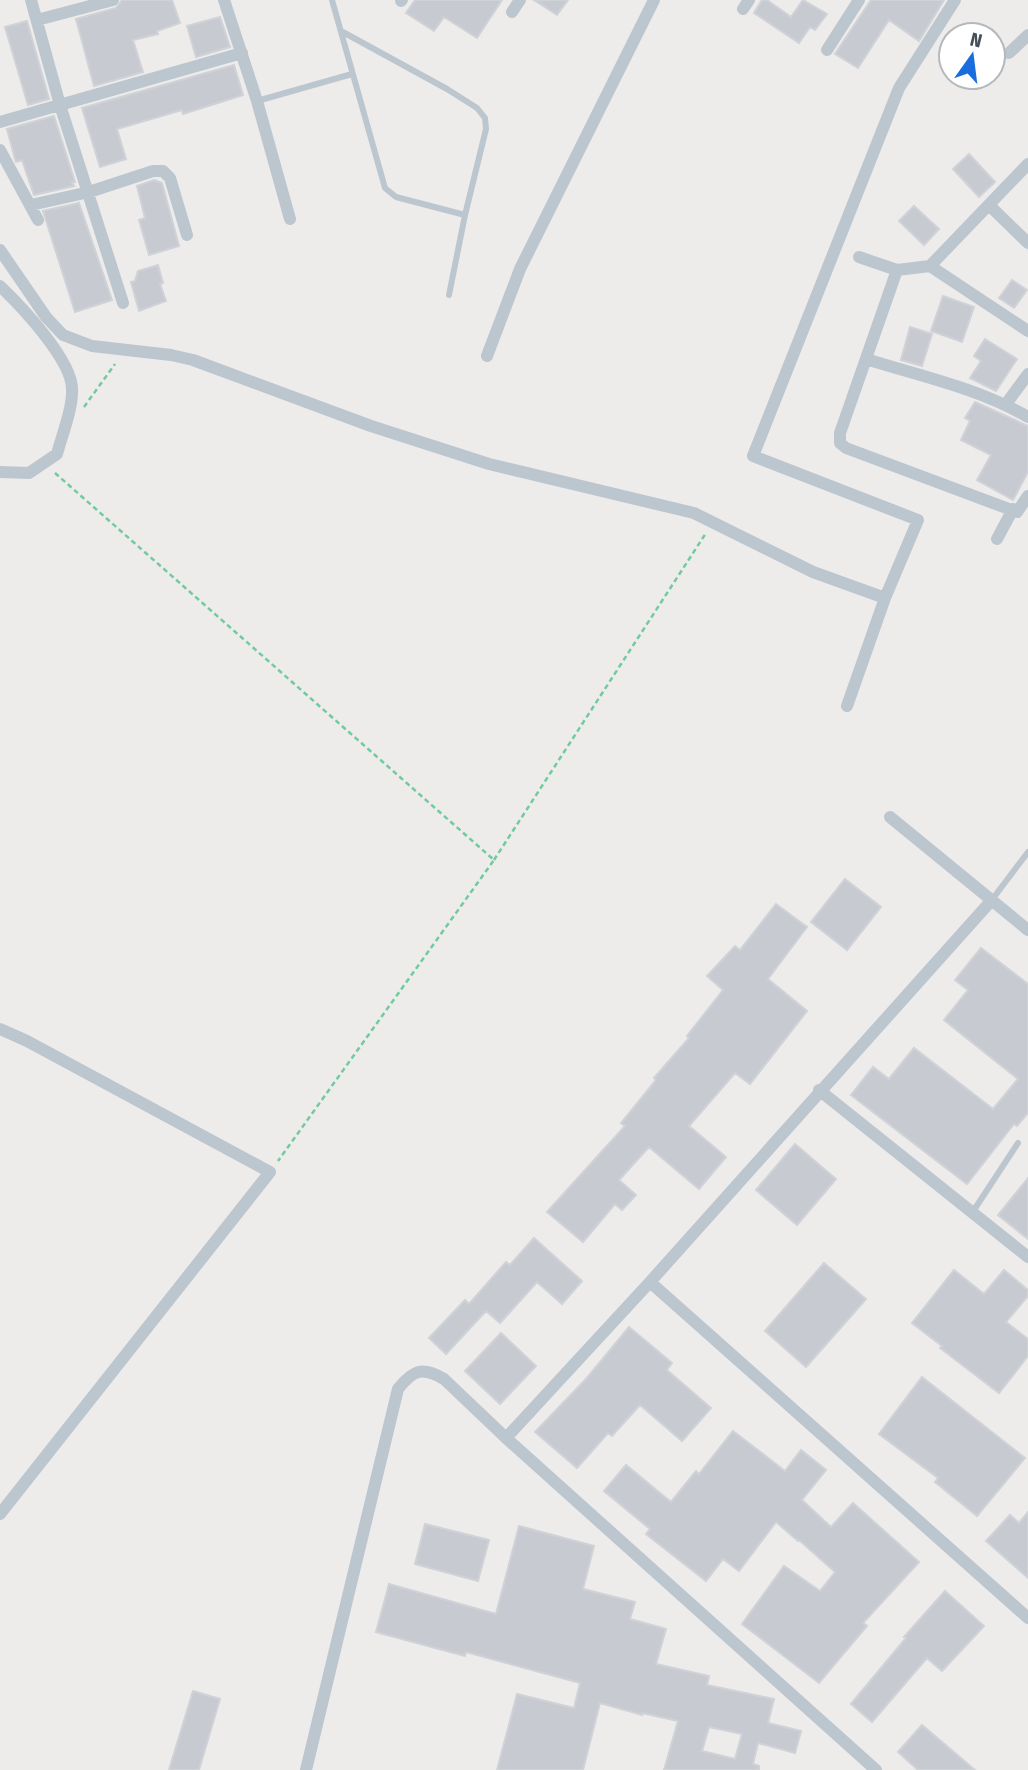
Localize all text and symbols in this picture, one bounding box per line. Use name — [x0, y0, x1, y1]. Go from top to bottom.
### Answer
north arrow — [937, 21, 1007, 91]
text: N — [968, 27, 984, 53]

